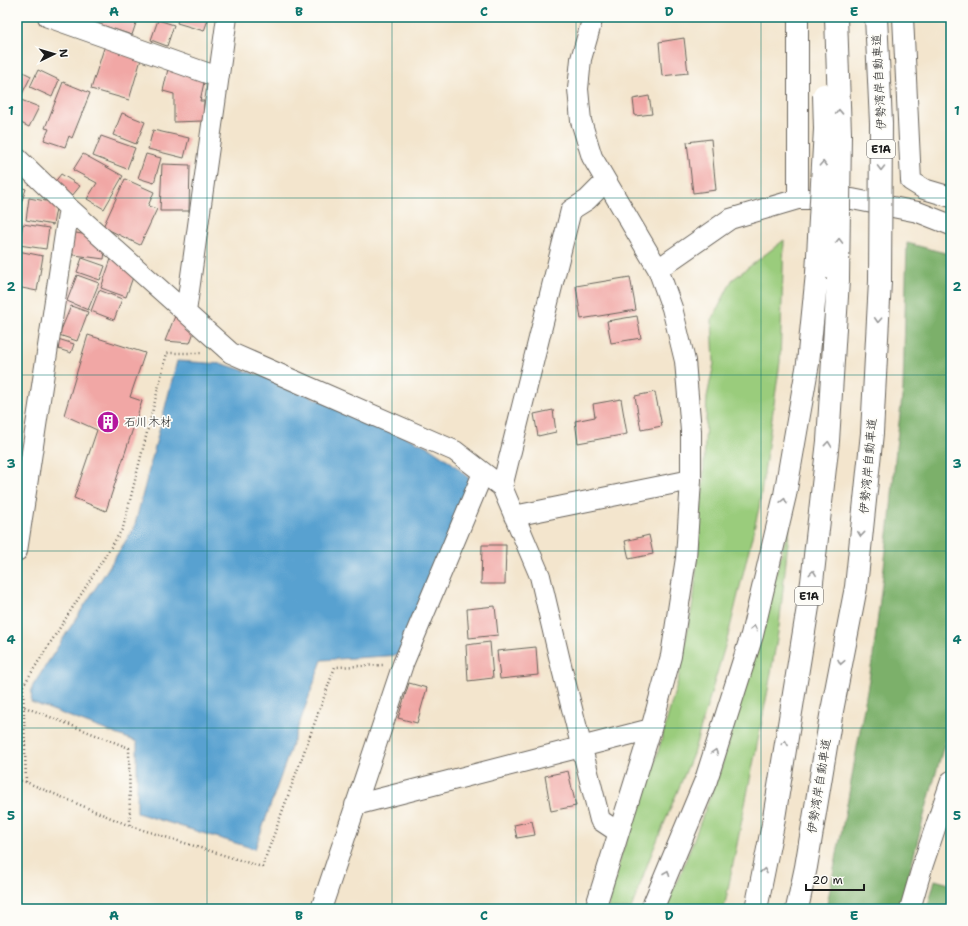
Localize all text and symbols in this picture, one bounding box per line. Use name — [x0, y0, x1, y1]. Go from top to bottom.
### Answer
text: A — [109, 3, 119, 20]
text: B — [295, 3, 303, 20]
text: C — [480, 3, 488, 20]
text: D — [664, 3, 674, 20]
text: E — [850, 3, 859, 20]
north arrow — [34, 34, 74, 74]
street label: 伊勢湾岸自動車道 — [868, 34, 890, 130]
text: N — [56, 48, 71, 58]
text: 1 — [8, 102, 14, 119]
text: 1 — [954, 102, 960, 119]
one-way arrow — [835, 109, 844, 115]
road number: E1A — [867, 140, 895, 158]
one-way arrow — [818, 161, 827, 167]
one-way arrow — [877, 165, 885, 171]
one-way arrow — [835, 238, 843, 244]
text: 2 — [6, 278, 16, 295]
text: 2 — [952, 278, 962, 295]
one-way arrow — [873, 317, 882, 323]
building icon: 石川木材 — [95, 409, 121, 435]
place label: 石川木材 — [124, 414, 172, 430]
street label: 伊勢湾岸自動車道 — [856, 417, 880, 515]
one-way arrow — [823, 441, 832, 447]
text: 3 — [6, 455, 16, 472]
text: 3 — [952, 455, 962, 472]
one-way arrow — [779, 498, 787, 505]
one-way arrow — [857, 531, 866, 537]
one-way arrow — [808, 570, 817, 576]
road number: E1A — [795, 587, 823, 605]
one-way arrow — [749, 625, 757, 631]
text: 4 — [6, 631, 16, 648]
text: 4 — [952, 631, 962, 648]
one-way arrow — [838, 659, 846, 665]
street label: 伊勢湾岸自動車道 — [804, 737, 834, 835]
one-way arrow — [781, 740, 789, 746]
one-way arrow — [710, 749, 718, 756]
text: 5 — [7, 807, 15, 824]
text: 5 — [953, 807, 961, 824]
scale bar — [806, 866, 864, 892]
one-way arrow — [759, 868, 767, 874]
one-way arrow — [663, 869, 671, 876]
text: 20 m — [812, 872, 843, 888]
text: A — [109, 907, 119, 924]
text: B — [295, 907, 303, 924]
text: C — [480, 907, 488, 924]
text: D — [664, 907, 674, 924]
text: E — [850, 907, 859, 924]

